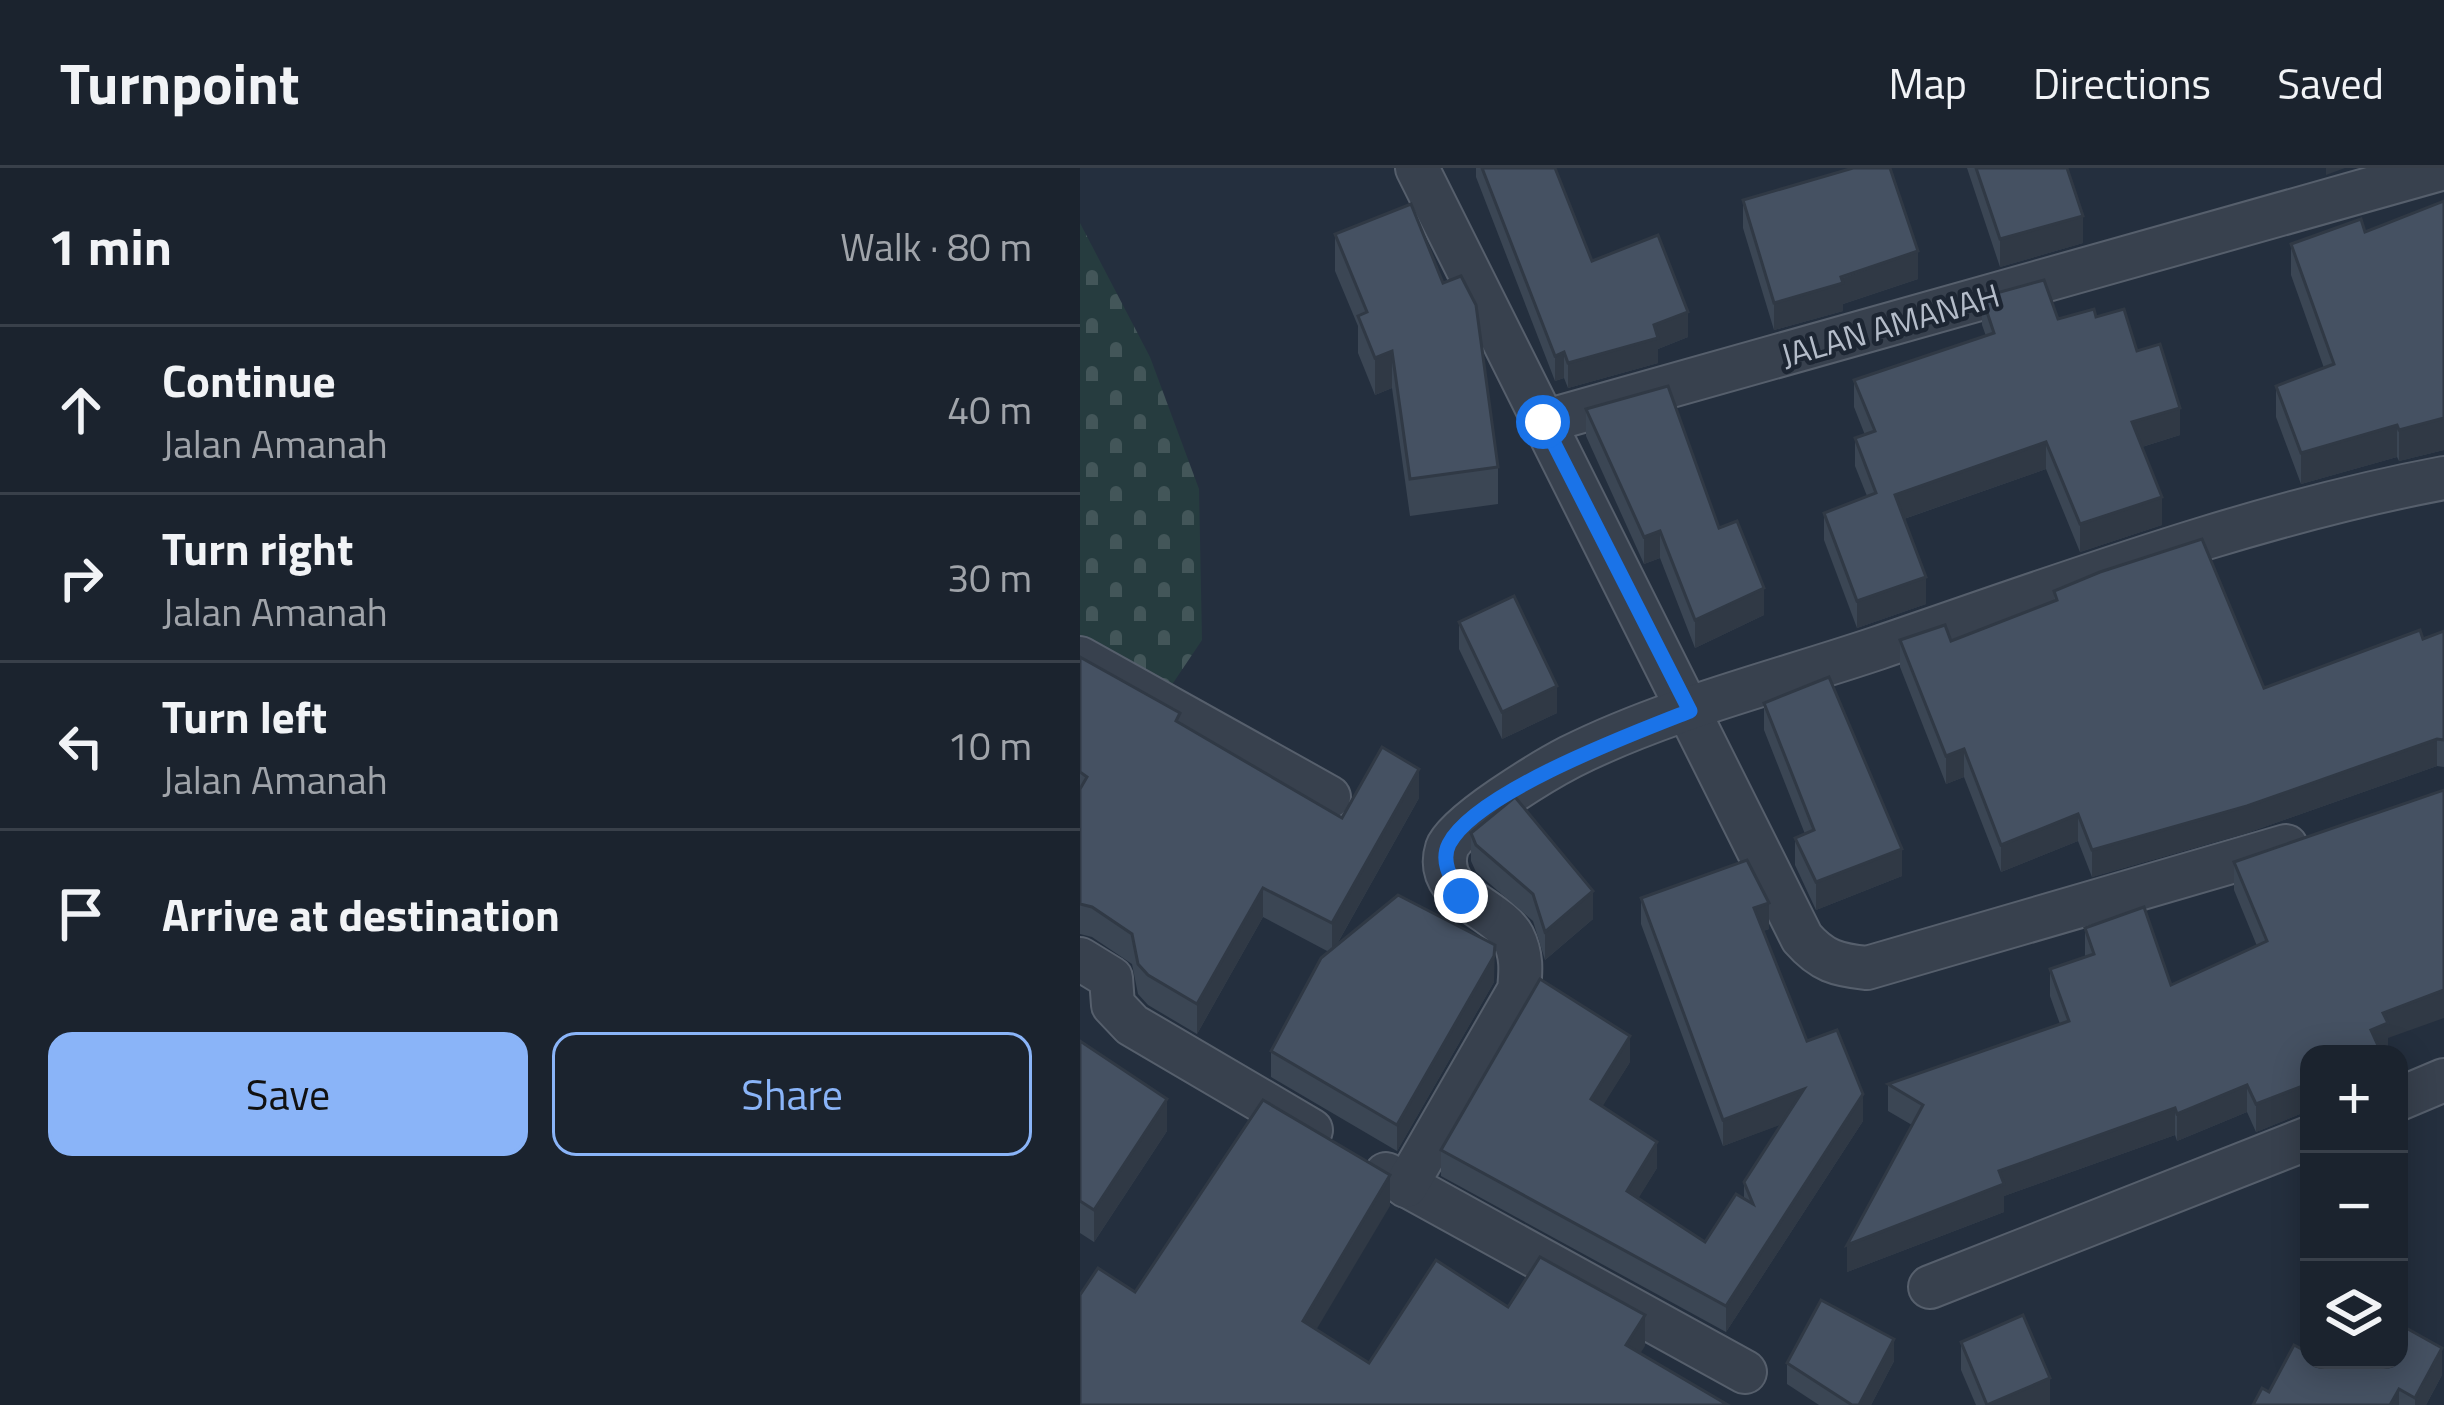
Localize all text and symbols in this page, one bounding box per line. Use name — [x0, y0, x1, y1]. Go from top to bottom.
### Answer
text: Turnpoint — [60, 39, 299, 126]
text: Map — [1889, 51, 1967, 115]
text: Directions — [2033, 51, 2211, 115]
text: Saved — [2277, 51, 2384, 115]
text: 1 min — [48, 207, 172, 285]
text: Walk · 80 m — [840, 217, 1032, 276]
street label: JALAN AMANAH — [1775, 270, 2005, 380]
text: Continue — [162, 346, 336, 414]
icon: ahead — [48, 377, 114, 443]
text: 40 m — [947, 380, 1032, 439]
route start — [1516, 395, 1570, 449]
text: Jalan Amanah — [162, 414, 388, 473]
text: Turn right — [162, 514, 353, 582]
icon: right — [48, 545, 114, 611]
text: 30 m — [947, 548, 1032, 607]
text: Jalan Amanah — [162, 582, 388, 641]
text: Turn left — [162, 682, 327, 750]
icon: left — [48, 713, 114, 779]
text: 10 m — [947, 716, 1032, 775]
text: Jalan Amanah — [162, 750, 388, 809]
route end — [1434, 869, 1488, 923]
text: Arrive at destination — [162, 880, 560, 948]
icon: arrive — [48, 881, 114, 947]
button: Save — [48, 1032, 528, 1156]
button: Share — [552, 1032, 1032, 1156]
map controls — [2300, 1045, 2408, 1369]
button: + — [2300, 1045, 2408, 1153]
button: − — [2300, 1153, 2408, 1261]
button: layers — [2300, 1261, 2408, 1369]

